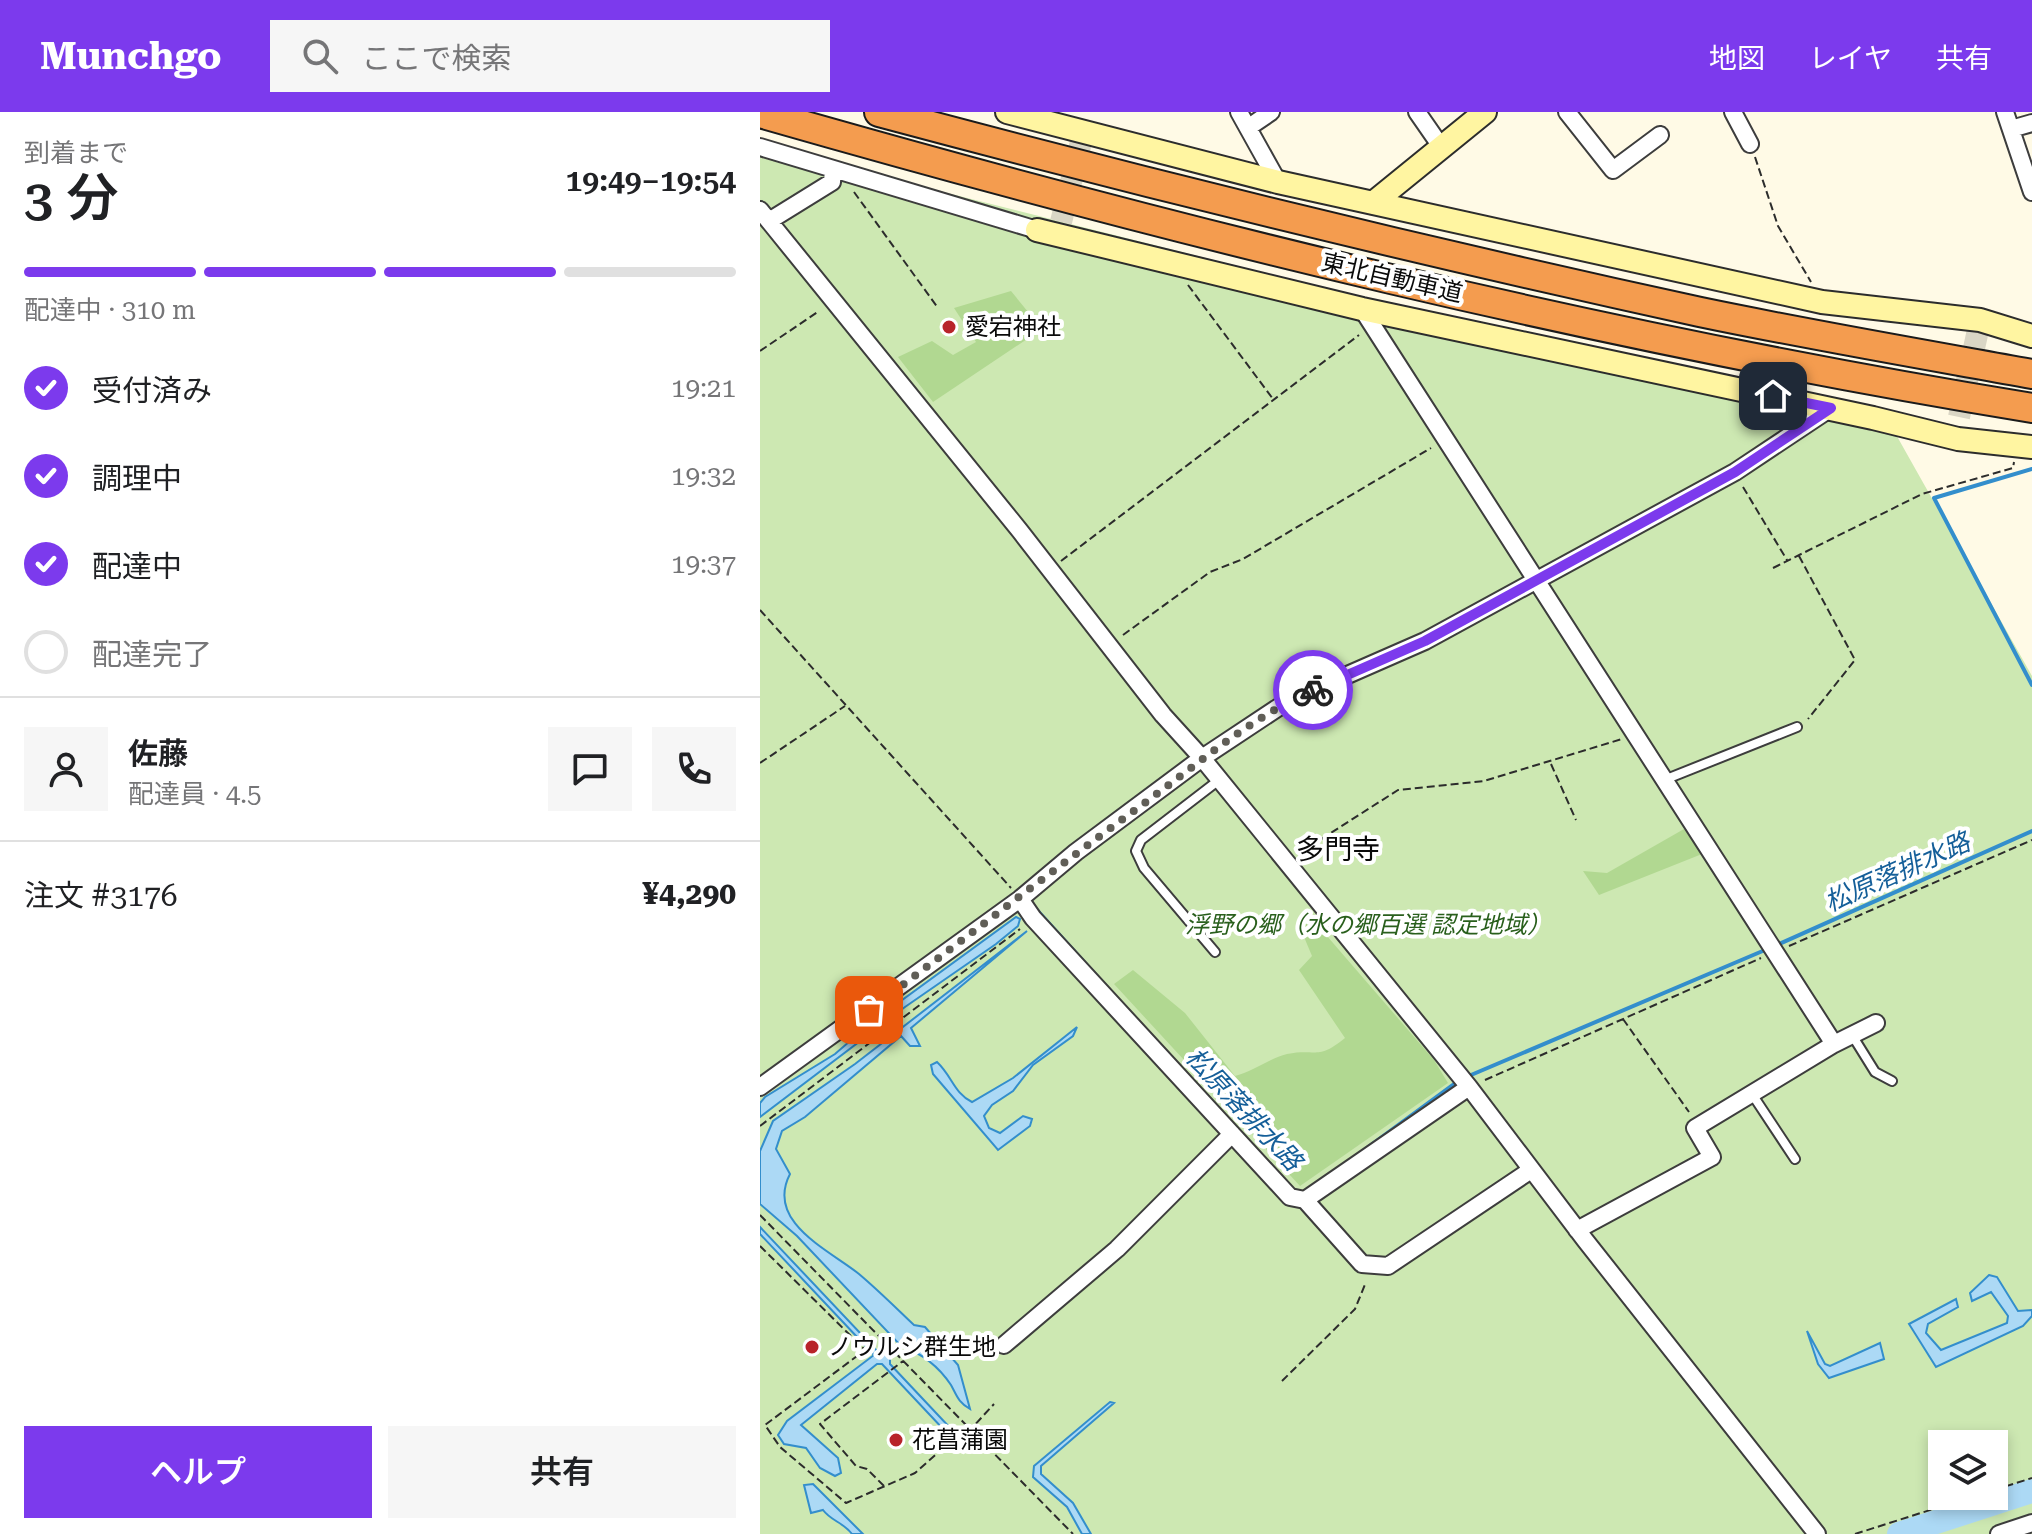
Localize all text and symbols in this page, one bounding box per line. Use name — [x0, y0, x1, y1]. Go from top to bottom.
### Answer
search box — [270, 20, 830, 92]
text: Munchgo — [40, 34, 222, 78]
icon: search — [298, 34, 342, 78]
text: ここで検索 — [362, 41, 512, 76]
text: 地図 — [1709, 42, 1765, 75]
text: レイヤ — [1809, 42, 1892, 75]
text: 共有 — [1936, 42, 1992, 75]
text: 到着まで — [24, 138, 128, 168]
text: 19:49–19:54 — [566, 163, 736, 198]
text: 3 分 — [24, 168, 118, 229]
street label: 東北自動車道 — [1319, 248, 1465, 308]
text: 配達中 · 310 m — [24, 295, 196, 325]
place label: 愛宕神社 — [965, 313, 1061, 341]
marker: 愛宕神社 — [940, 318, 958, 336]
pin — [1739, 362, 1807, 430]
icon: check — [24, 366, 68, 410]
text: 受付済み — [92, 373, 212, 408]
text: 19:21 — [671, 373, 736, 403]
icon: home — [1751, 374, 1795, 418]
icon: check — [24, 454, 68, 498]
text: 調理中 — [92, 461, 182, 496]
text: 19:32 — [671, 461, 736, 491]
icon: check — [24, 542, 68, 586]
text: 配達中 — [92, 549, 182, 584]
text: 19:37 — [671, 549, 736, 579]
text: 配達完了 — [92, 637, 212, 672]
courier — [1273, 650, 1353, 730]
icon: bike — [1291, 668, 1335, 712]
button: person — [24, 727, 108, 811]
button: chat — [548, 727, 632, 811]
button: phone — [652, 727, 736, 811]
text: 佐藤 — [128, 736, 188, 771]
text: 配達員 · 4.5 — [128, 779, 262, 809]
water label: 松原落排水路 — [1820, 826, 1976, 917]
district label: 多門寺 — [1296, 833, 1380, 866]
text: ¥4,290 — [642, 876, 736, 911]
text: 注文 #3176 — [24, 878, 178, 913]
park label: 浮野の郷（水の郷百選 認定地域） — [1185, 911, 1551, 939]
pin — [835, 976, 903, 1044]
icon: bag — [847, 988, 891, 1032]
water label: 松原落排水路 — [1180, 1042, 1310, 1178]
place label: ノウルシ群生地 — [828, 1333, 996, 1361]
marker: ノウルシ群生地 — [803, 1338, 821, 1356]
button: ヘルプ — [24, 1426, 372, 1518]
button: 共有 — [388, 1426, 736, 1518]
place label: 花菖蒲園 — [912, 1426, 1008, 1454]
map controls — [1928, 1430, 2008, 1510]
button: layers — [1928, 1430, 2008, 1510]
marker: 花菖蒲園 — [887, 1431, 905, 1449]

